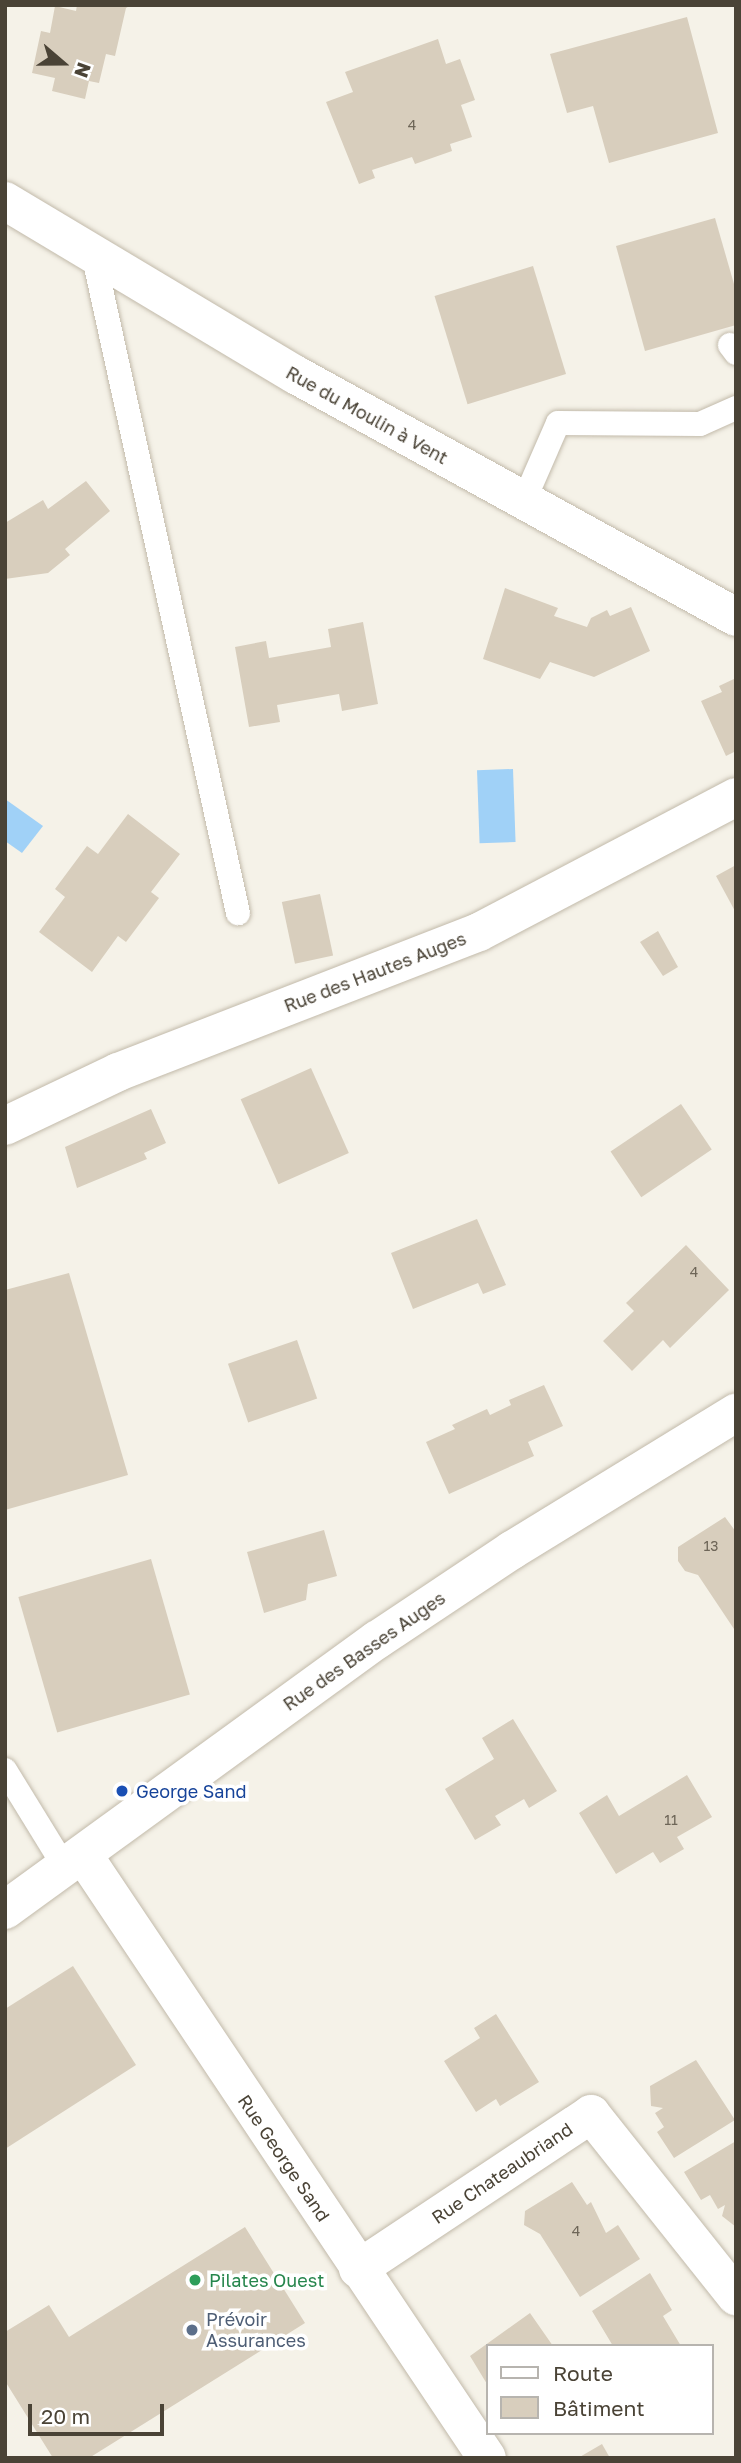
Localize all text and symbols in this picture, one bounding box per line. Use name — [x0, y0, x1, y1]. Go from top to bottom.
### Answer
north arrow — [28, 28, 98, 98]
text: N — [70, 60, 96, 81]
house number: 4 — [408, 117, 416, 133]
street label: Rue du Moulin à Vent — [282, 362, 452, 468]
street label: Rue des Hautes Auges — [281, 927, 469, 1017]
house number: 4 — [690, 1264, 698, 1280]
house number: 13 — [704, 1538, 718, 1554]
street label: Rue des Basses Auges — [279, 1587, 449, 1715]
place label: George Sand — [136, 1780, 247, 1802]
marker: George Sand — [114, 1783, 130, 1799]
house number: 11 — [664, 1812, 678, 1828]
street label: Rue George Sand — [234, 2090, 334, 2226]
street label: Rue Chateaubriand — [428, 2118, 576, 2228]
house number: 4 — [572, 2223, 580, 2239]
place label: Pilates Ouest — [209, 2269, 324, 2291]
marker: Pilates Ouest — [187, 2272, 203, 2288]
place label: Prévoir Assurances — [206, 2309, 306, 2352]
marker: Prévoir Assurances — [184, 2322, 200, 2338]
legend — [486, 2344, 713, 2435]
text: Route — [553, 2360, 613, 2386]
scale bar — [32, 2390, 168, 2434]
text: Bâtiment — [553, 2395, 645, 2421]
text: 20 m — [41, 2403, 90, 2429]

